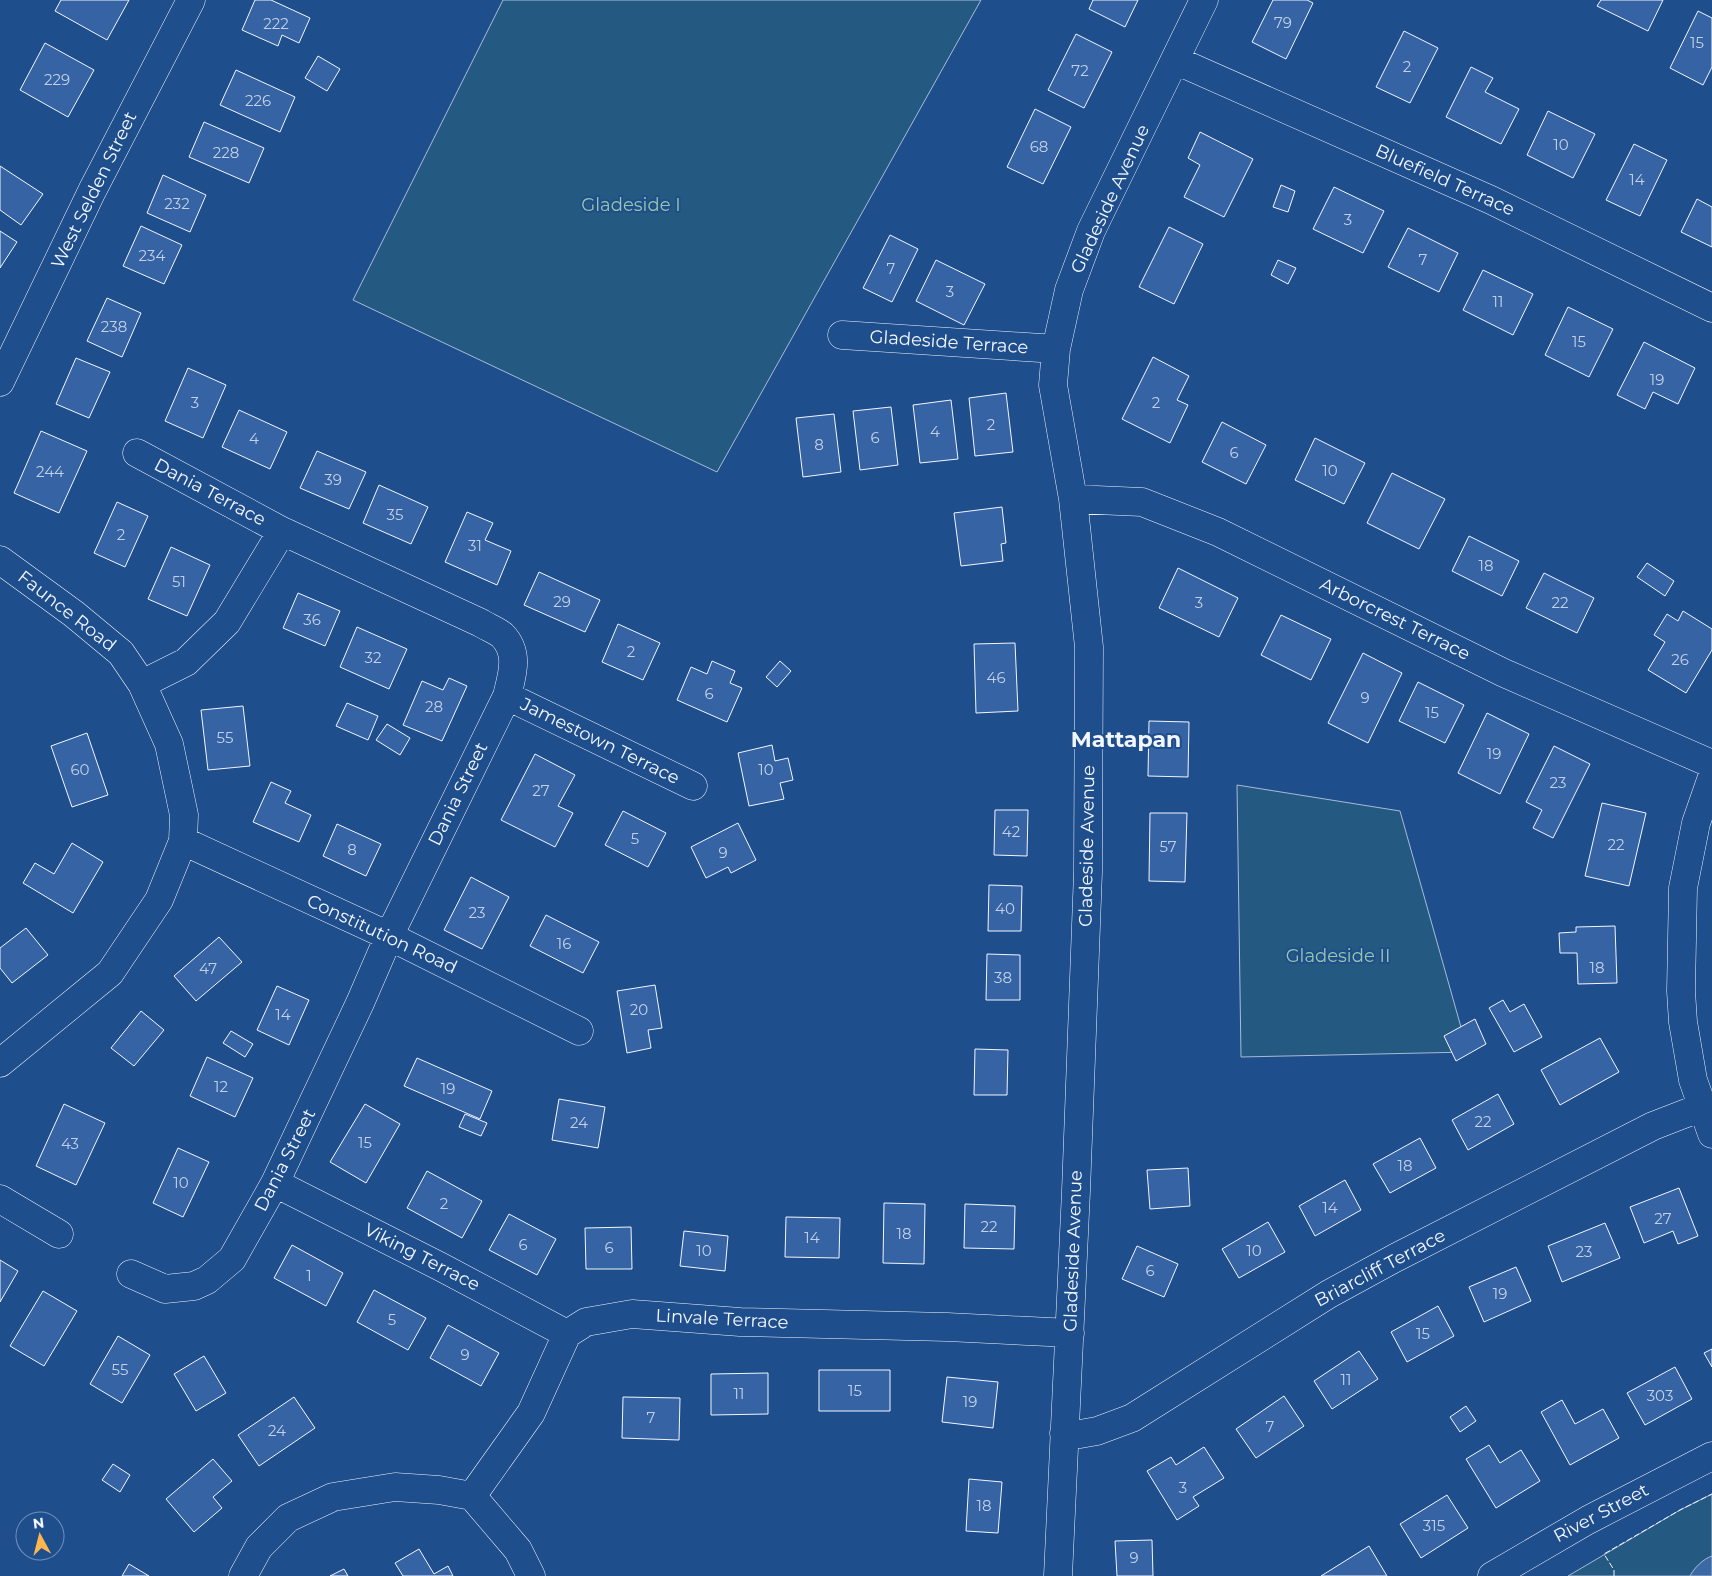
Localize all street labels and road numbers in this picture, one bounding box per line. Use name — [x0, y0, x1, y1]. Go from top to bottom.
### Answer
street label: West Selden Street — [46, 108, 142, 272]
street label: Gladeside Avenue — [1066, 121, 1154, 277]
street label: Bluefield Terrace — [1372, 139, 1518, 221]
street label: Gladeside Terrace — [869, 325, 1029, 359]
street label: Dania Terrace — [150, 453, 270, 531]
street label: Faunce Road — [14, 566, 120, 656]
street label: Arborcrest Terrace — [1316, 573, 1474, 665]
street label: Jamestown Terrace — [516, 692, 683, 789]
street label: Dania Street — [424, 739, 492, 849]
street label: Gladeside Avenue — [1075, 765, 1099, 927]
street label: Constitution Road — [303, 890, 461, 978]
street label: Dania Street — [250, 1105, 320, 1215]
street label: Gladeside Avenue — [1059, 1170, 1087, 1332]
street label: Viking Terrace — [360, 1218, 484, 1296]
street label: Briarcliff Terrace — [1311, 1224, 1449, 1312]
street label: Linvale Terrace — [655, 1305, 789, 1333]
street label: River Street — [1550, 1479, 1652, 1547]

